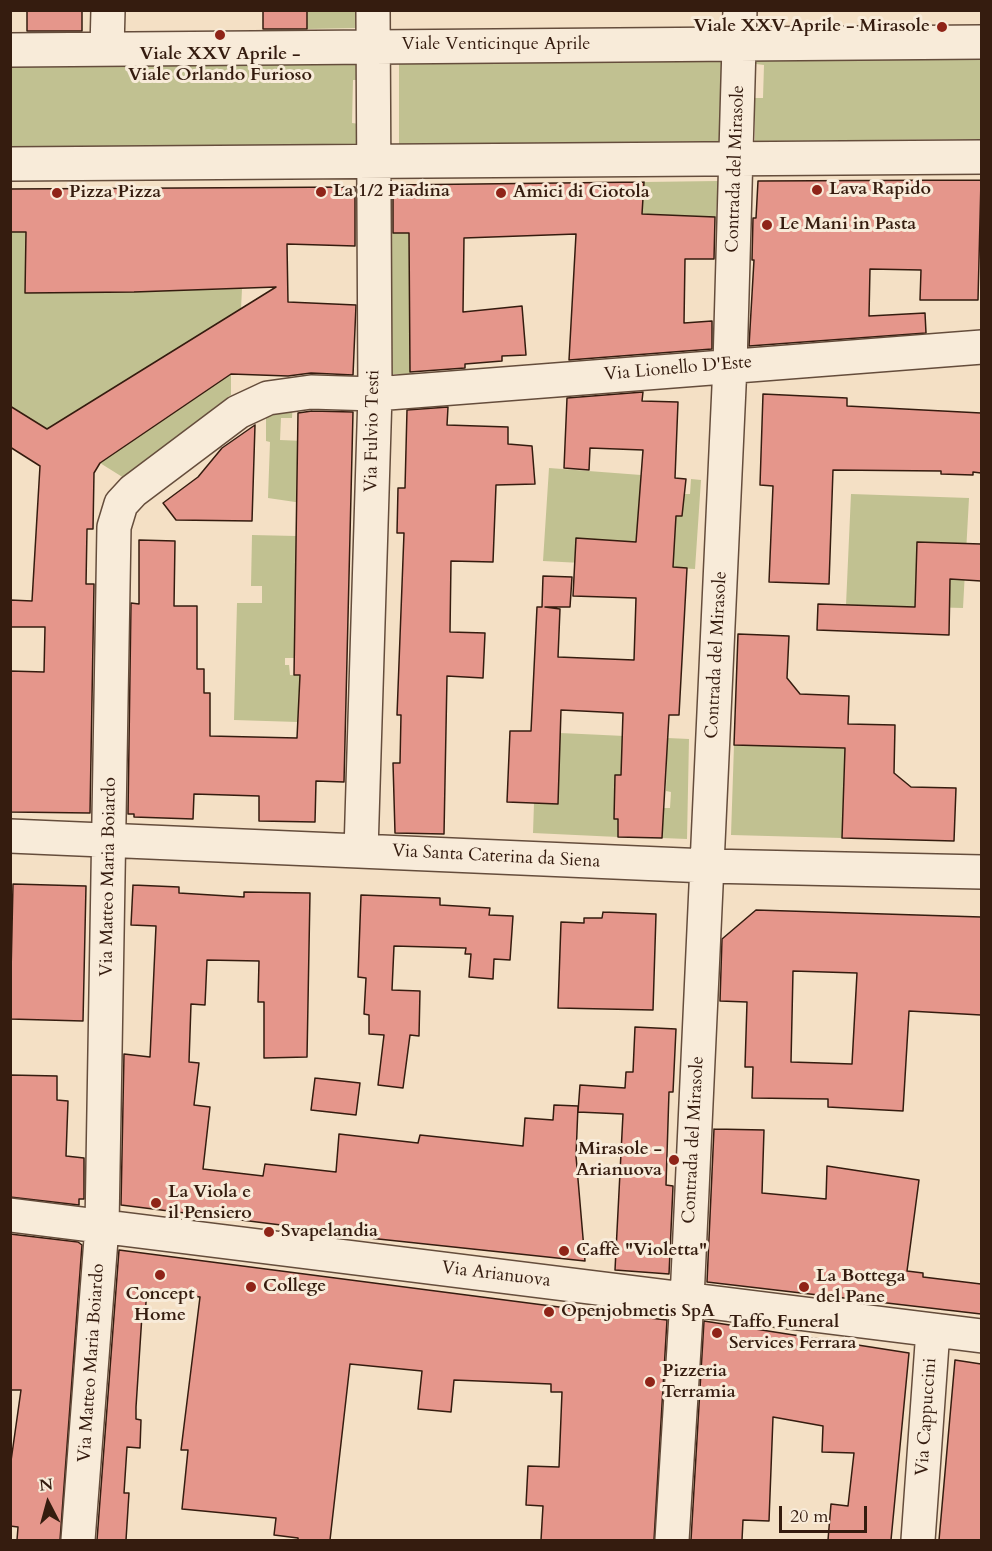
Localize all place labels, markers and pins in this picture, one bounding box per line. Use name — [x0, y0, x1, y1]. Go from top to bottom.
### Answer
place label: Viale XXV Aprile - Mirasole — [694, 16, 930, 38]
marker: Viale XXV Aprile - Mirasole — [935, 20, 949, 34]
marker: Viale XXV Aprile - Viale Orlando Furioso — [213, 28, 227, 42]
place label: Viale XXV Aprile - Viale Orlando Furioso — [128, 44, 312, 86]
place label: Lava Rapido — [829, 179, 931, 201]
place label: La 1/2 Piadina — [333, 181, 450, 203]
place label: Pizza Pizza — [69, 182, 161, 204]
place label: Amici di Ciotola — [513, 182, 650, 204]
marker: Lava Rapido — [810, 183, 824, 197]
marker: La 1/2 Piadina — [314, 185, 328, 199]
marker: Pizza Pizza — [50, 186, 64, 200]
marker: Amici di Ciotola — [494, 186, 508, 200]
place label: Le Mani in Pasta — [779, 214, 916, 236]
marker: Le Mani in Pasta — [760, 218, 774, 232]
place label: Mirasole - Arianuova — [576, 1139, 662, 1182]
marker: Mirasole - Arianuova — [667, 1153, 681, 1167]
place label: La Viola e il Pensiero — [168, 1182, 252, 1224]
marker: La Viola e il Pensiero — [149, 1196, 163, 1210]
place label: Svapelandia — [281, 1221, 378, 1243]
marker: Svapelandia — [262, 1225, 276, 1239]
place label: Caffè "Violetta" — [576, 1240, 707, 1262]
marker: Caffè "Violetta" — [557, 1244, 571, 1258]
place label: La Bottega del Pane — [816, 1266, 906, 1308]
marker: Concept Home — [153, 1268, 167, 1282]
place label: College — [263, 1276, 326, 1298]
marker: College — [244, 1280, 258, 1294]
marker: La Bottega del Pane — [797, 1280, 811, 1294]
place label: Concept Home — [125, 1284, 195, 1326]
place label: Openjobmetis SpA — [561, 1301, 715, 1323]
marker: Openjobmetis SpA — [542, 1305, 556, 1319]
place label: Taffo Funeral Services Ferrara — [729, 1312, 857, 1354]
marker: Taffo Funeral Services Ferrara — [710, 1326, 724, 1340]
place label: Pizzeria Terramia — [662, 1361, 736, 1404]
marker: Pizzeria Terramia — [643, 1375, 657, 1389]

